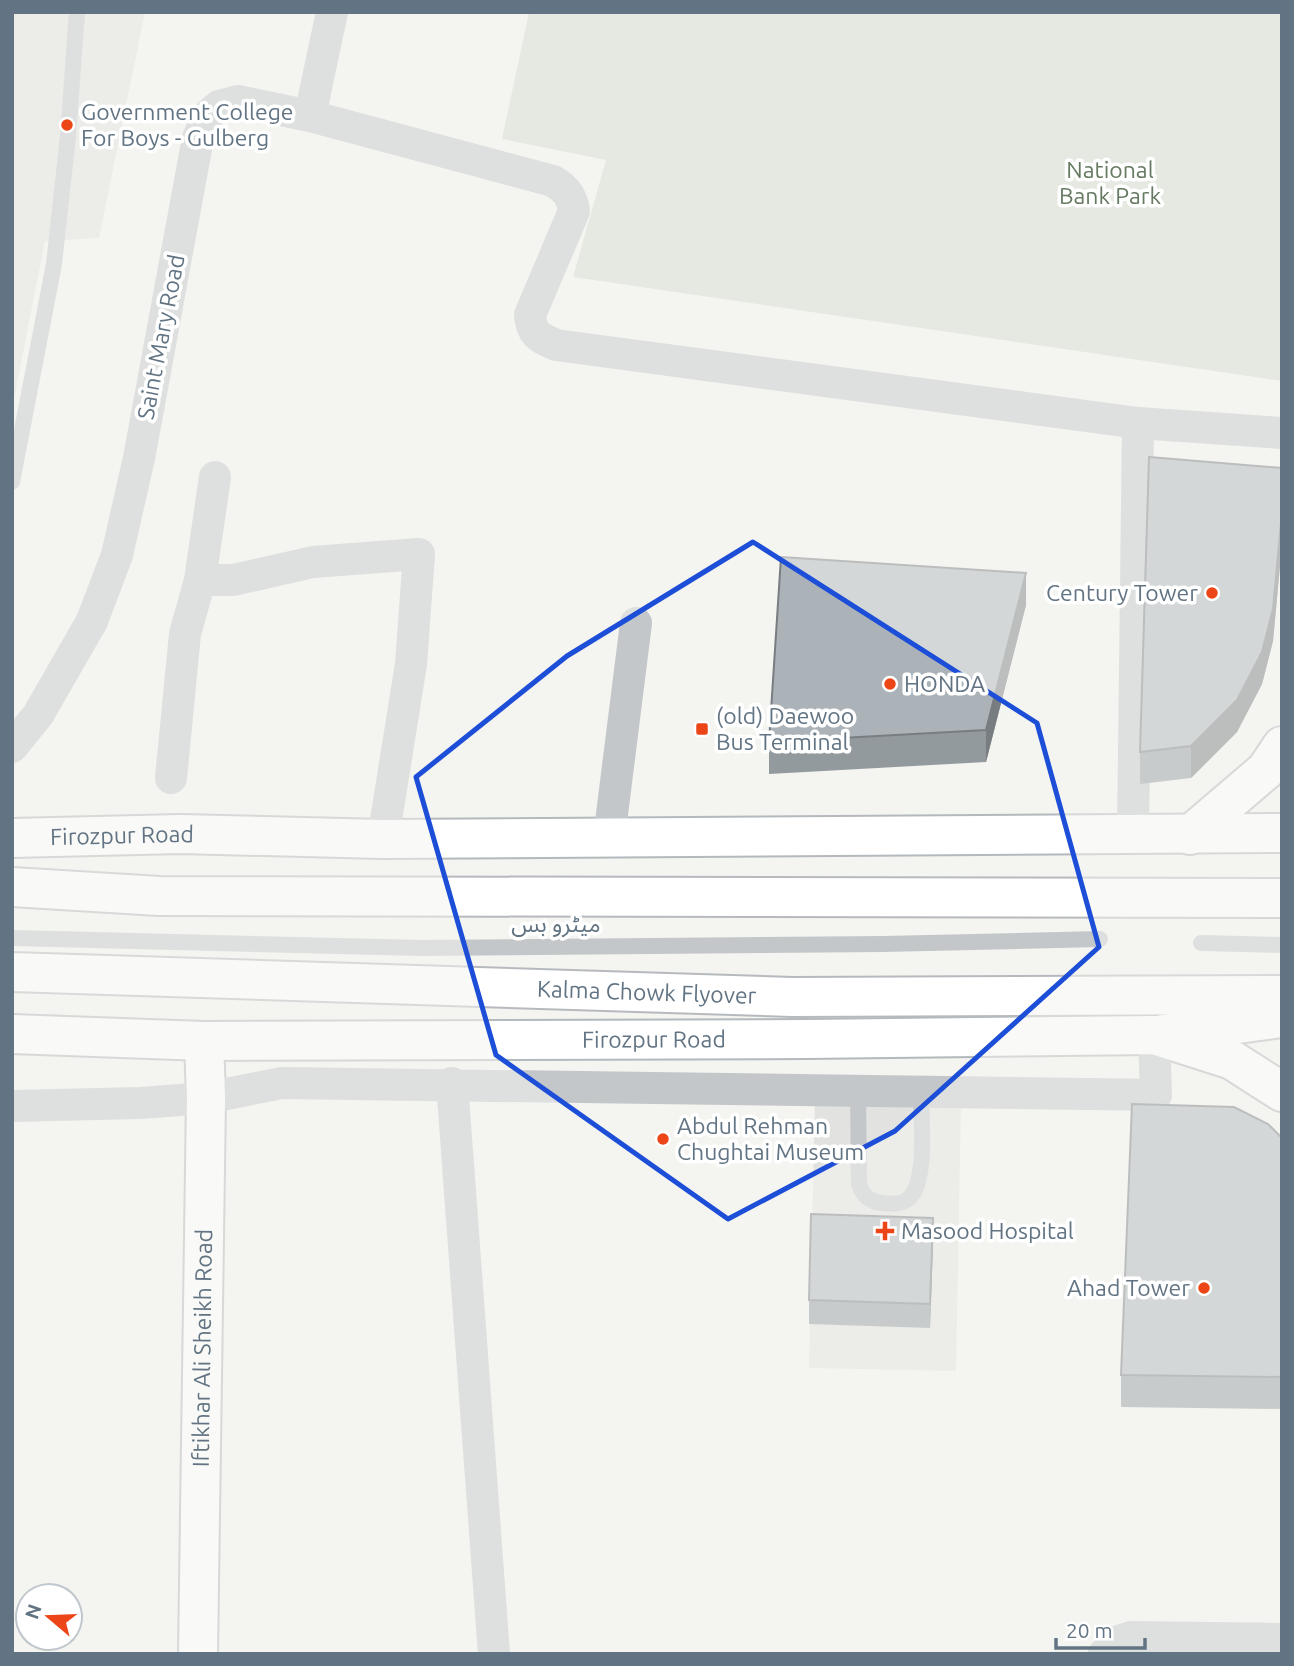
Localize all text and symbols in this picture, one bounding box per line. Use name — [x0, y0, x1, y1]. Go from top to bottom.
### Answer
place label: Government College For Boys - Gulberg — [81, 99, 294, 150]
marker: Government College For Boys - Gulberg — [59, 117, 75, 133]
park label: National Bank Park — [1059, 157, 1161, 208]
street label: Saint Mary Road — [132, 252, 189, 421]
place label: Century Tower — [1046, 580, 1198, 605]
marker: Century Tower — [1204, 585, 1220, 601]
place label: HONDA — [904, 671, 985, 696]
marker: HONDA — [882, 676, 898, 692]
place label: (old) Daewoo Bus Terminal — [716, 703, 854, 754]
marker: (old) Daewoo Bus Terminal — [694, 721, 710, 737]
street label: Firozpur Road — [50, 821, 194, 849]
street label: میٹرو بس — [511, 911, 601, 938]
street label: Kalma Chowk Flyover — [537, 976, 757, 1008]
street label: Firozpur Road — [582, 1026, 726, 1052]
place label: Abdul Rehman Chughtai Museum — [677, 1113, 864, 1164]
marker: Abdul Rehman Chughtai Museum — [655, 1131, 671, 1147]
place label: Masood Hospital — [901, 1218, 1074, 1243]
marker: Masood Hospital — [875, 1221, 895, 1241]
street label: Iftikhar Ali Sheikh Road — [188, 1229, 216, 1467]
place label: Ahad Tower — [1067, 1275, 1190, 1300]
marker: Ahad Tower — [1196, 1280, 1212, 1296]
north arrow — [14, 1582, 84, 1652]
text: N — [20, 1601, 46, 1622]
scale bar — [1056, 1606, 1145, 1650]
text: 20 m — [1066, 1618, 1113, 1642]

